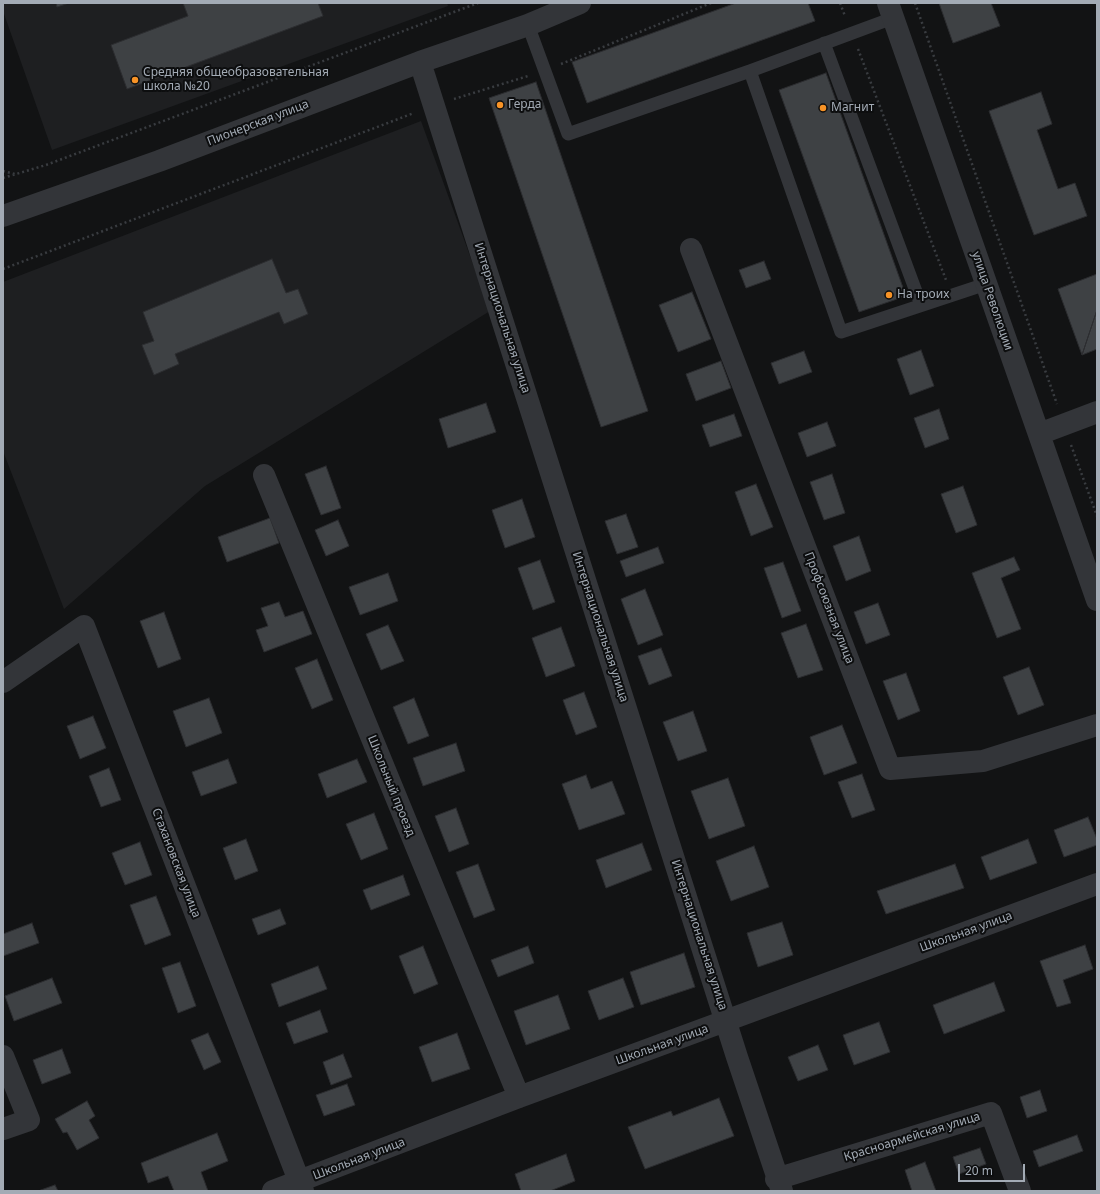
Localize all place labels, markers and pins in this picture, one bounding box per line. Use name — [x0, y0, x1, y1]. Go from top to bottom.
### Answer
place label: Средняя общеобразовательная школа №20 — [143, 66, 329, 94]
marker: Средняя общеобразовательная школа №20 — [130, 75, 140, 85]
place label: Герда — [508, 98, 541, 112]
marker: Герда — [495, 100, 505, 110]
place label: Магнит — [831, 101, 874, 115]
marker: Магнит — [818, 103, 828, 113]
place label: На троих — [897, 288, 949, 302]
marker: На троих — [884, 290, 894, 300]

